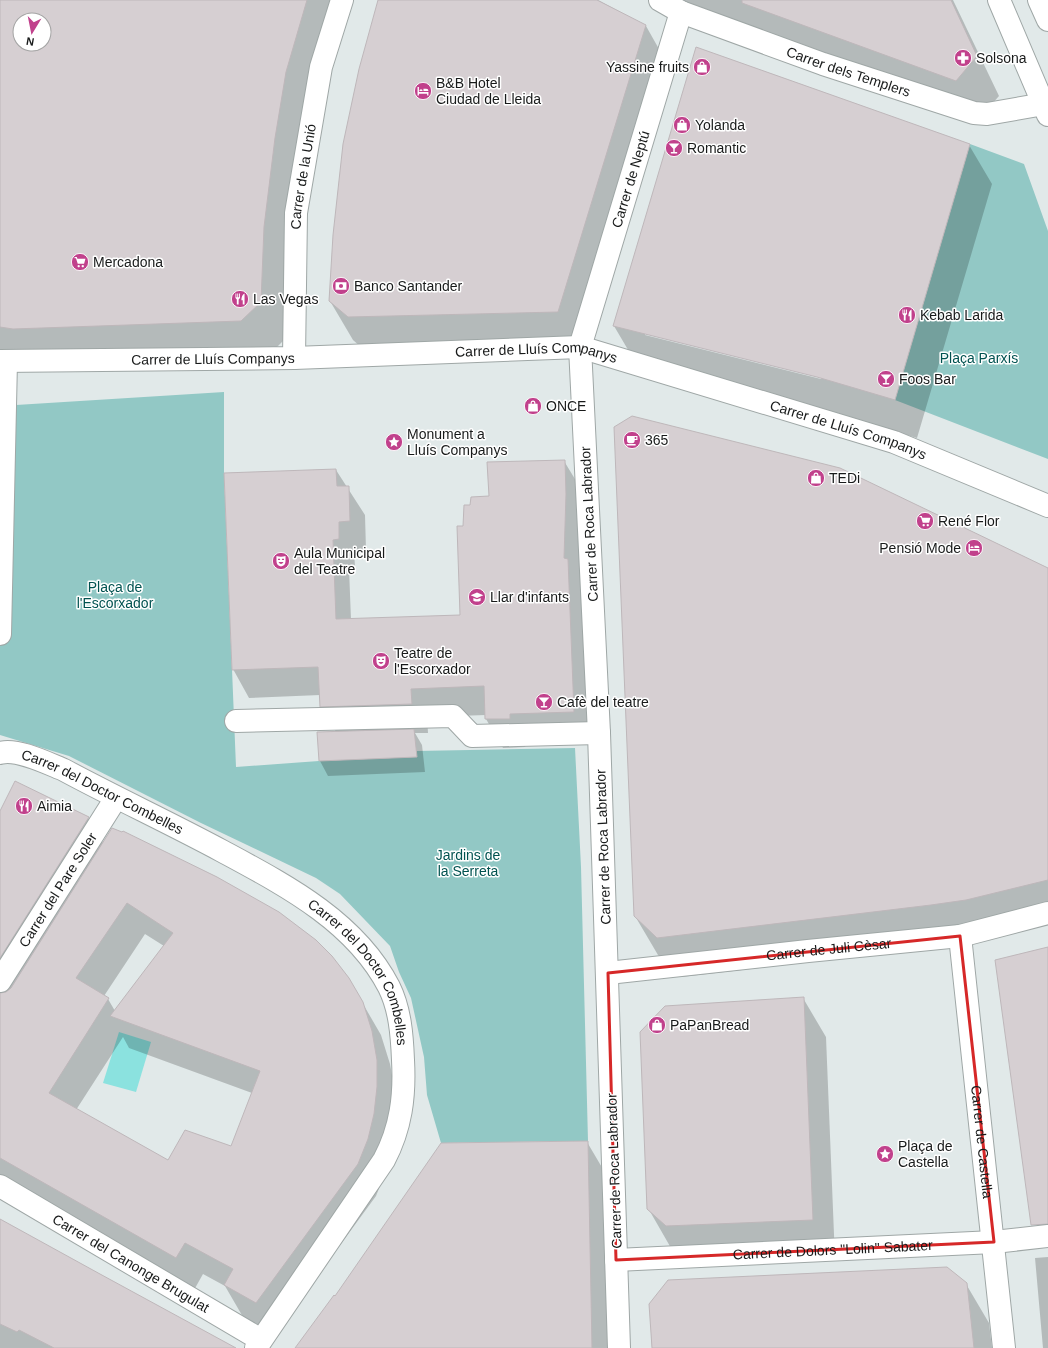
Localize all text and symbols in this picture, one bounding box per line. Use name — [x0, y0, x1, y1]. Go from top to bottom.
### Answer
north arrow — [12, 12, 52, 52]
text: N — [25, 35, 35, 48]
street label: Carrer dels Templers — [784, 43, 913, 100]
pharmacy icon: Solsona — [953, 48, 973, 68]
place label: Solsona — [976, 50, 1027, 66]
shop icon: Yassine fruits — [692, 57, 712, 77]
place label: Yassine fruits — [606, 59, 689, 75]
place label: B&B Hotel Ciudad de Lleida — [436, 75, 541, 107]
hotel icon: B&B Hotel Ciudad de Lleida — [413, 81, 433, 101]
shop icon: Yolanda — [672, 115, 692, 135]
place label: Yolanda — [695, 117, 745, 133]
street label: Carrer de la Unió — [288, 122, 319, 230]
street label: Carrer de Neptú — [608, 129, 653, 230]
bar icon: Romantic — [664, 138, 684, 158]
place label: Romantic — [687, 140, 746, 156]
supermarket icon: Mercadona — [70, 252, 90, 272]
place label: Mercadona — [93, 254, 163, 270]
bank icon: Banco Santander — [331, 276, 351, 296]
place label: Banco Santander — [354, 278, 463, 294]
restaurant icon: Las Vegas — [230, 289, 250, 309]
place label: Las Vegas — [253, 291, 318, 307]
restaurant icon: Kebab Larida — [897, 305, 917, 325]
place label: Kebab Larida — [920, 307, 1004, 323]
street label: Carrer de Lluís Companys — [455, 339, 619, 366]
street label: Carrer de Lluís Companys — [131, 350, 295, 368]
park label: Plaça Parxís — [940, 350, 1018, 366]
bar icon: Foos Bar — [876, 369, 896, 389]
place label: Foos Bar — [899, 371, 956, 387]
shop icon: ONCE — [523, 396, 543, 416]
street label: Carrer de Lluís Companys — [768, 397, 929, 463]
place label: ONCE — [546, 398, 586, 414]
place label: Monument a Lluís Companys — [407, 426, 507, 458]
cafe icon: 365 — [622, 430, 642, 450]
place icon: Monument a Lluís Companys — [384, 432, 404, 452]
place label: 365 — [645, 432, 669, 448]
street label: Carrer de Roca Labrador — [577, 446, 601, 602]
shop icon: TEDi — [806, 468, 826, 488]
place label: TEDi — [829, 470, 860, 486]
supermarket icon: René Flor — [915, 511, 935, 531]
place label: René Flor — [938, 513, 1000, 529]
hotel icon: Pensió Mode — [964, 538, 984, 558]
place label: Pensió Mode — [879, 540, 961, 556]
place label: Aula Municipal del Teatre — [294, 545, 385, 577]
theatre icon: Aula Municipal del Teatre — [271, 551, 291, 571]
park label: Plaça de l'Escorxador — [77, 579, 154, 611]
school or university icon: Llar d'infants — [467, 587, 487, 607]
place label: Llar d'infants — [490, 589, 569, 605]
place label: Teatre de l'Escorxador — [394, 645, 471, 677]
theatre icon: Teatre de l'Escorxador — [371, 651, 391, 671]
bar icon: Cafè del teatre — [534, 692, 554, 712]
place label: Cafè del teatre — [557, 694, 649, 710]
street label: Carrer del Doctor Combelles — [20, 746, 186, 837]
street label: Carrer de Roca Labrador — [592, 769, 614, 925]
restaurant icon: Aimia — [14, 796, 34, 816]
place label: Aimia — [37, 798, 72, 814]
street label: Carrer del Pare Soler — [16, 829, 100, 950]
park label: Jardins de la Serreta — [436, 847, 501, 879]
street label: Carrer del Doctor Combelles — [305, 896, 410, 1046]
street label: Carrer de Juli Cèsar — [765, 935, 892, 964]
shop icon: PaPanBread — [647, 1015, 667, 1035]
place label: PaPanBread — [670, 1017, 749, 1033]
street label: Carrer de Castella — [968, 1084, 996, 1199]
street label: Carrer de Roca Labrador — [603, 1093, 625, 1249]
place label: Plaça de Castella — [898, 1138, 953, 1170]
place icon: Plaça de Castella — [875, 1144, 895, 1164]
street label: Carrer del Canonge Brugulat — [50, 1211, 212, 1316]
street label: Carrer de Dolors "Lolin" Sabater — [732, 1237, 933, 1262]

